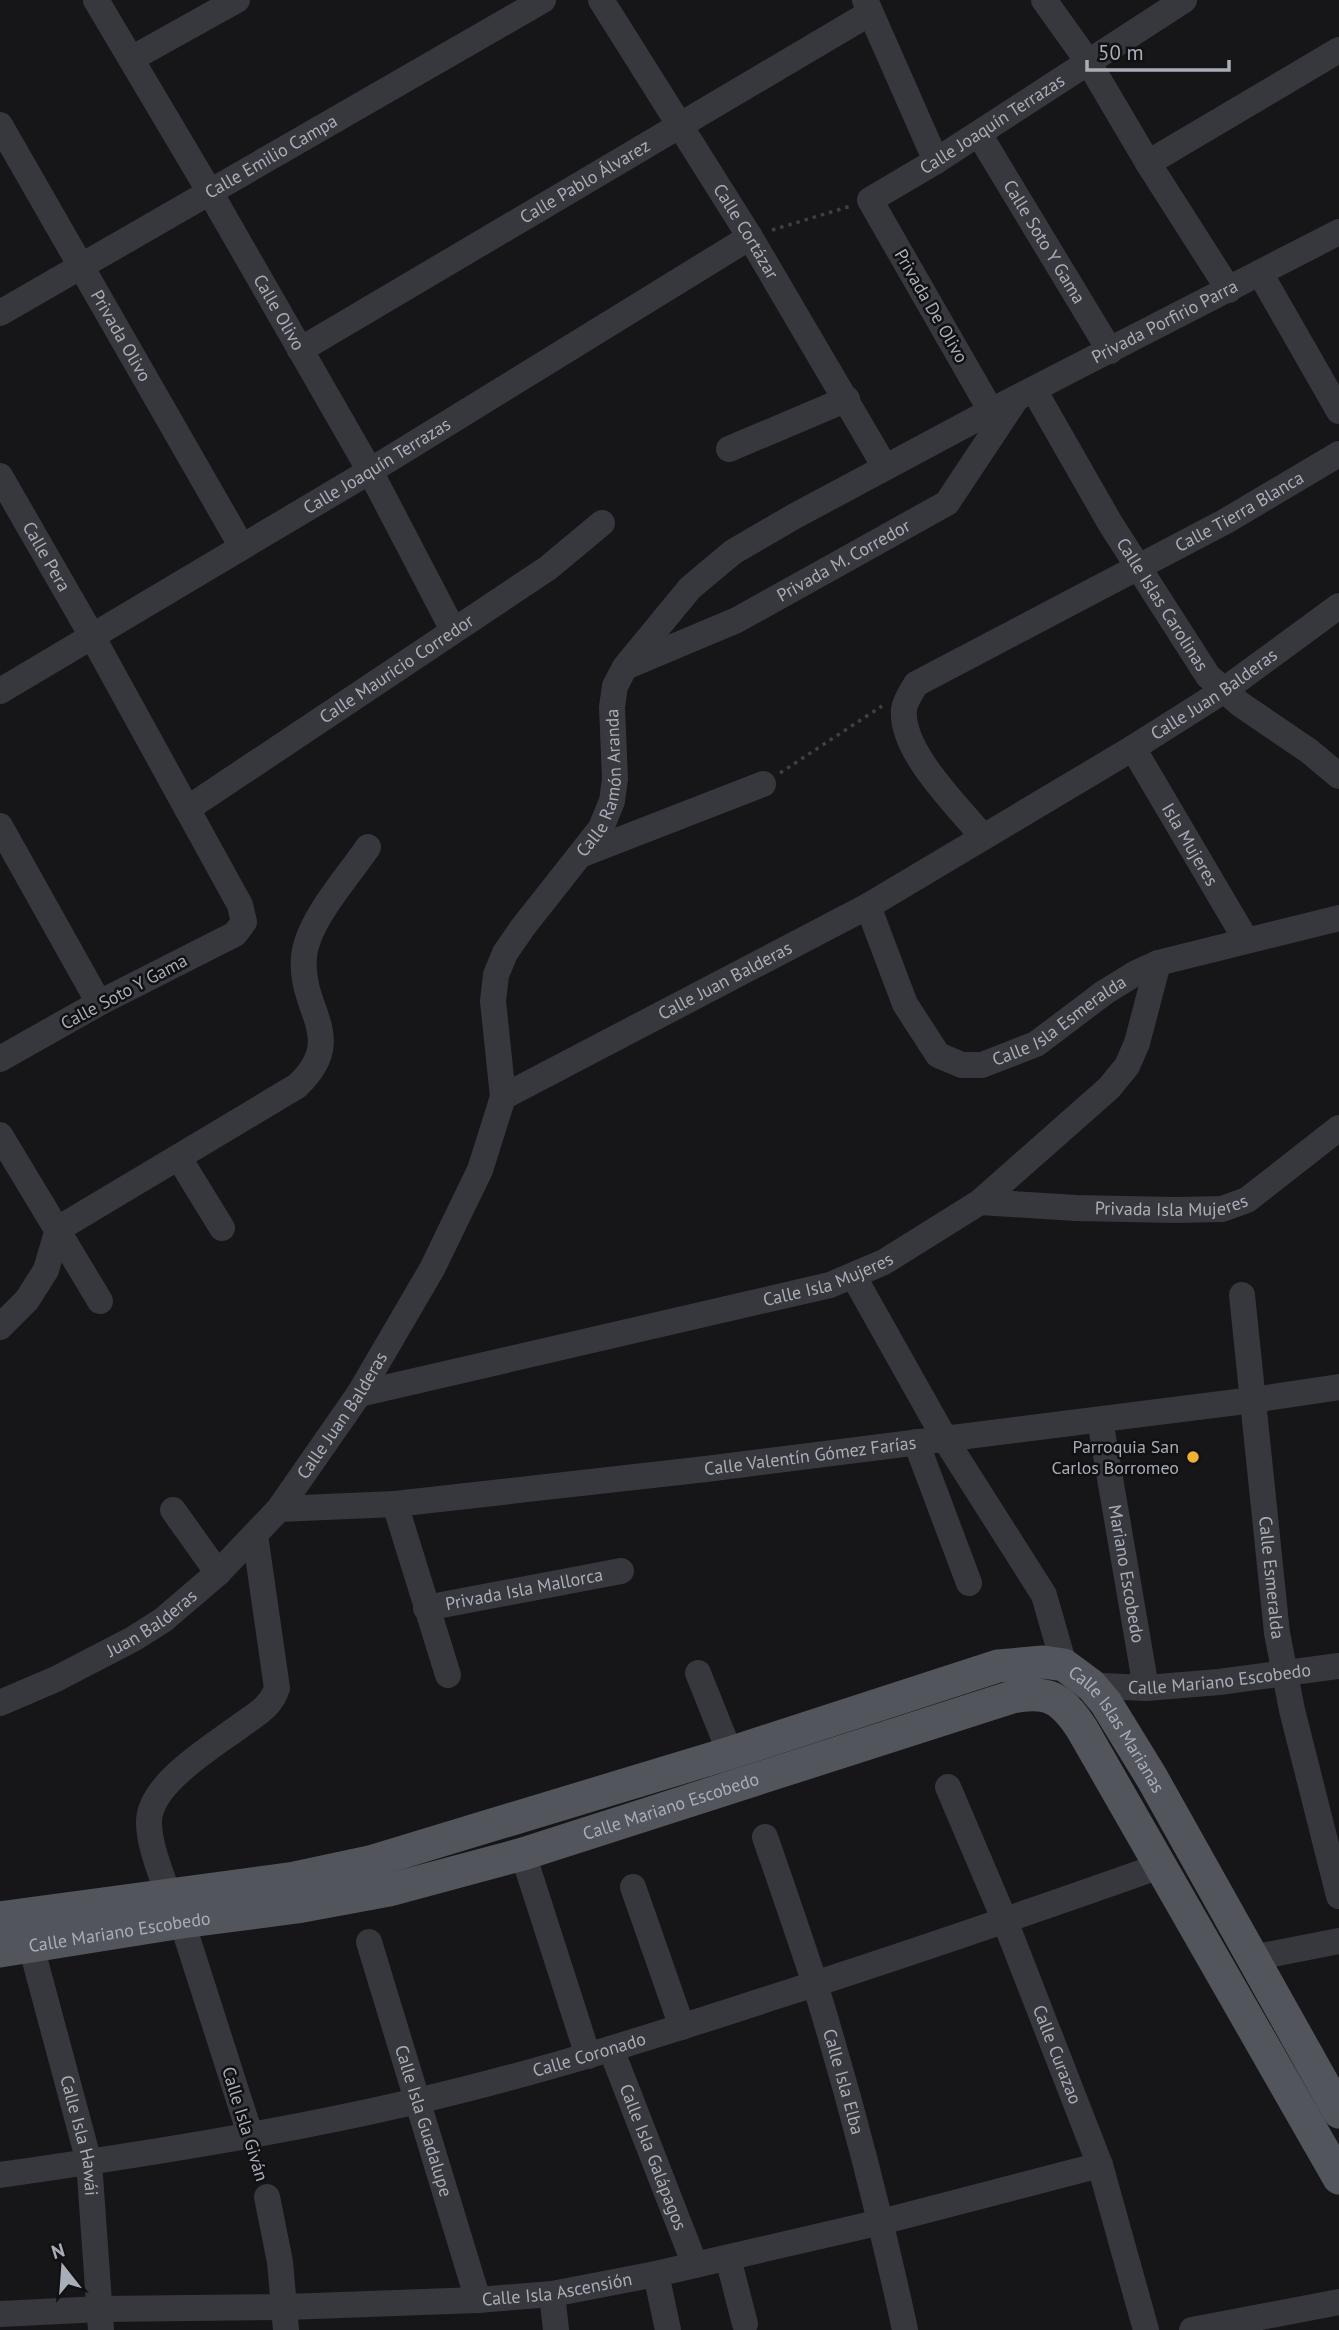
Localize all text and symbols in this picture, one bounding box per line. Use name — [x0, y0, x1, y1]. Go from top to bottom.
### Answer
scale bar — [1087, 28, 1229, 72]
text: 50 m — [1098, 39, 1144, 66]
street label: Calle Joaquín Terrazas — [915, 69, 1069, 179]
street label: Calle Emilio Campa — [200, 109, 341, 204]
street label: Calle Pablo Álvarez — [515, 134, 654, 228]
street label: Calle Soto Y Gama — [998, 176, 1091, 308]
street label: Calle Cortázar — [708, 179, 784, 283]
street label: Privada De Olivo — [890, 245, 973, 367]
street label: Calle Olivo — [249, 270, 310, 354]
street label: Privada Porfirio Parra — [1087, 274, 1241, 368]
street label: Privada Olivo — [86, 286, 157, 386]
street label: Calle Joaquín Terrazas — [299, 412, 455, 519]
street label: Calle Tierra Blanca — [1171, 466, 1308, 557]
street label: Privada M. Corredor — [773, 514, 914, 607]
street label: Calle Pera — [18, 517, 76, 596]
street label: Calle Islas Carolinas — [1111, 533, 1214, 675]
street label: Calle Mauricio Corredor — [315, 609, 478, 728]
street label: Calle Juan Balderas — [1146, 643, 1282, 745]
street label: Calle Ramón Aranda — [571, 708, 626, 861]
street label: Isla Mujeres — [1157, 799, 1224, 890]
street label: Calle Juan Balderas — [654, 936, 796, 1025]
street label: Calle Soto Y Gama — [56, 948, 191, 1035]
street label: Calle Isla Esmeralda — [989, 970, 1130, 1071]
street label: Privada Isla Mujeres — [1095, 1189, 1251, 1221]
street label: Calle Isla Mujeres — [761, 1247, 897, 1311]
street label: Calle Juan Balderas — [291, 1347, 392, 1483]
street label: Calle Valentín Gómez Farías — [703, 1431, 917, 1480]
place label: Parroquia San Carlos Borromeo — [1051, 1435, 1179, 1479]
marker: Parroquia San Carlos Borromeo — [1185, 1449, 1201, 1465]
street label: Mariano Escobedo — [1104, 1503, 1150, 1645]
street label: Calle Esmeralda — [1254, 1515, 1290, 1641]
street label: Privada Isla Mallorca — [443, 1563, 605, 1615]
street label: Juan Balderas — [102, 1584, 201, 1662]
street label: Calle Mariano Escobedo — [1128, 1658, 1312, 1699]
street label: Calle Islas Marianas — [1064, 1660, 1170, 1797]
street label: Calle Mariano Escobedo — [580, 1767, 762, 1845]
street label: Calle Mariano Escobedo — [27, 1906, 212, 1957]
street label: Calle Curazao — [1028, 2001, 1087, 2107]
street label: Calle Isla Elba — [818, 2026, 870, 2137]
street label: Calle Coronado — [530, 2027, 648, 2082]
street label: Calle Isla Guadalupe — [390, 2042, 458, 2199]
street label: Calle Isla Giván — [217, 2064, 274, 2184]
street label: Calle Isla Hawái — [55, 2073, 103, 2197]
street label: Calle Isla Galápagos — [615, 2081, 692, 2233]
north arrow — [28, 2232, 98, 2302]
text: N — [49, 2237, 68, 2264]
street label: Calle Isla Ascensión — [481, 2267, 634, 2311]

